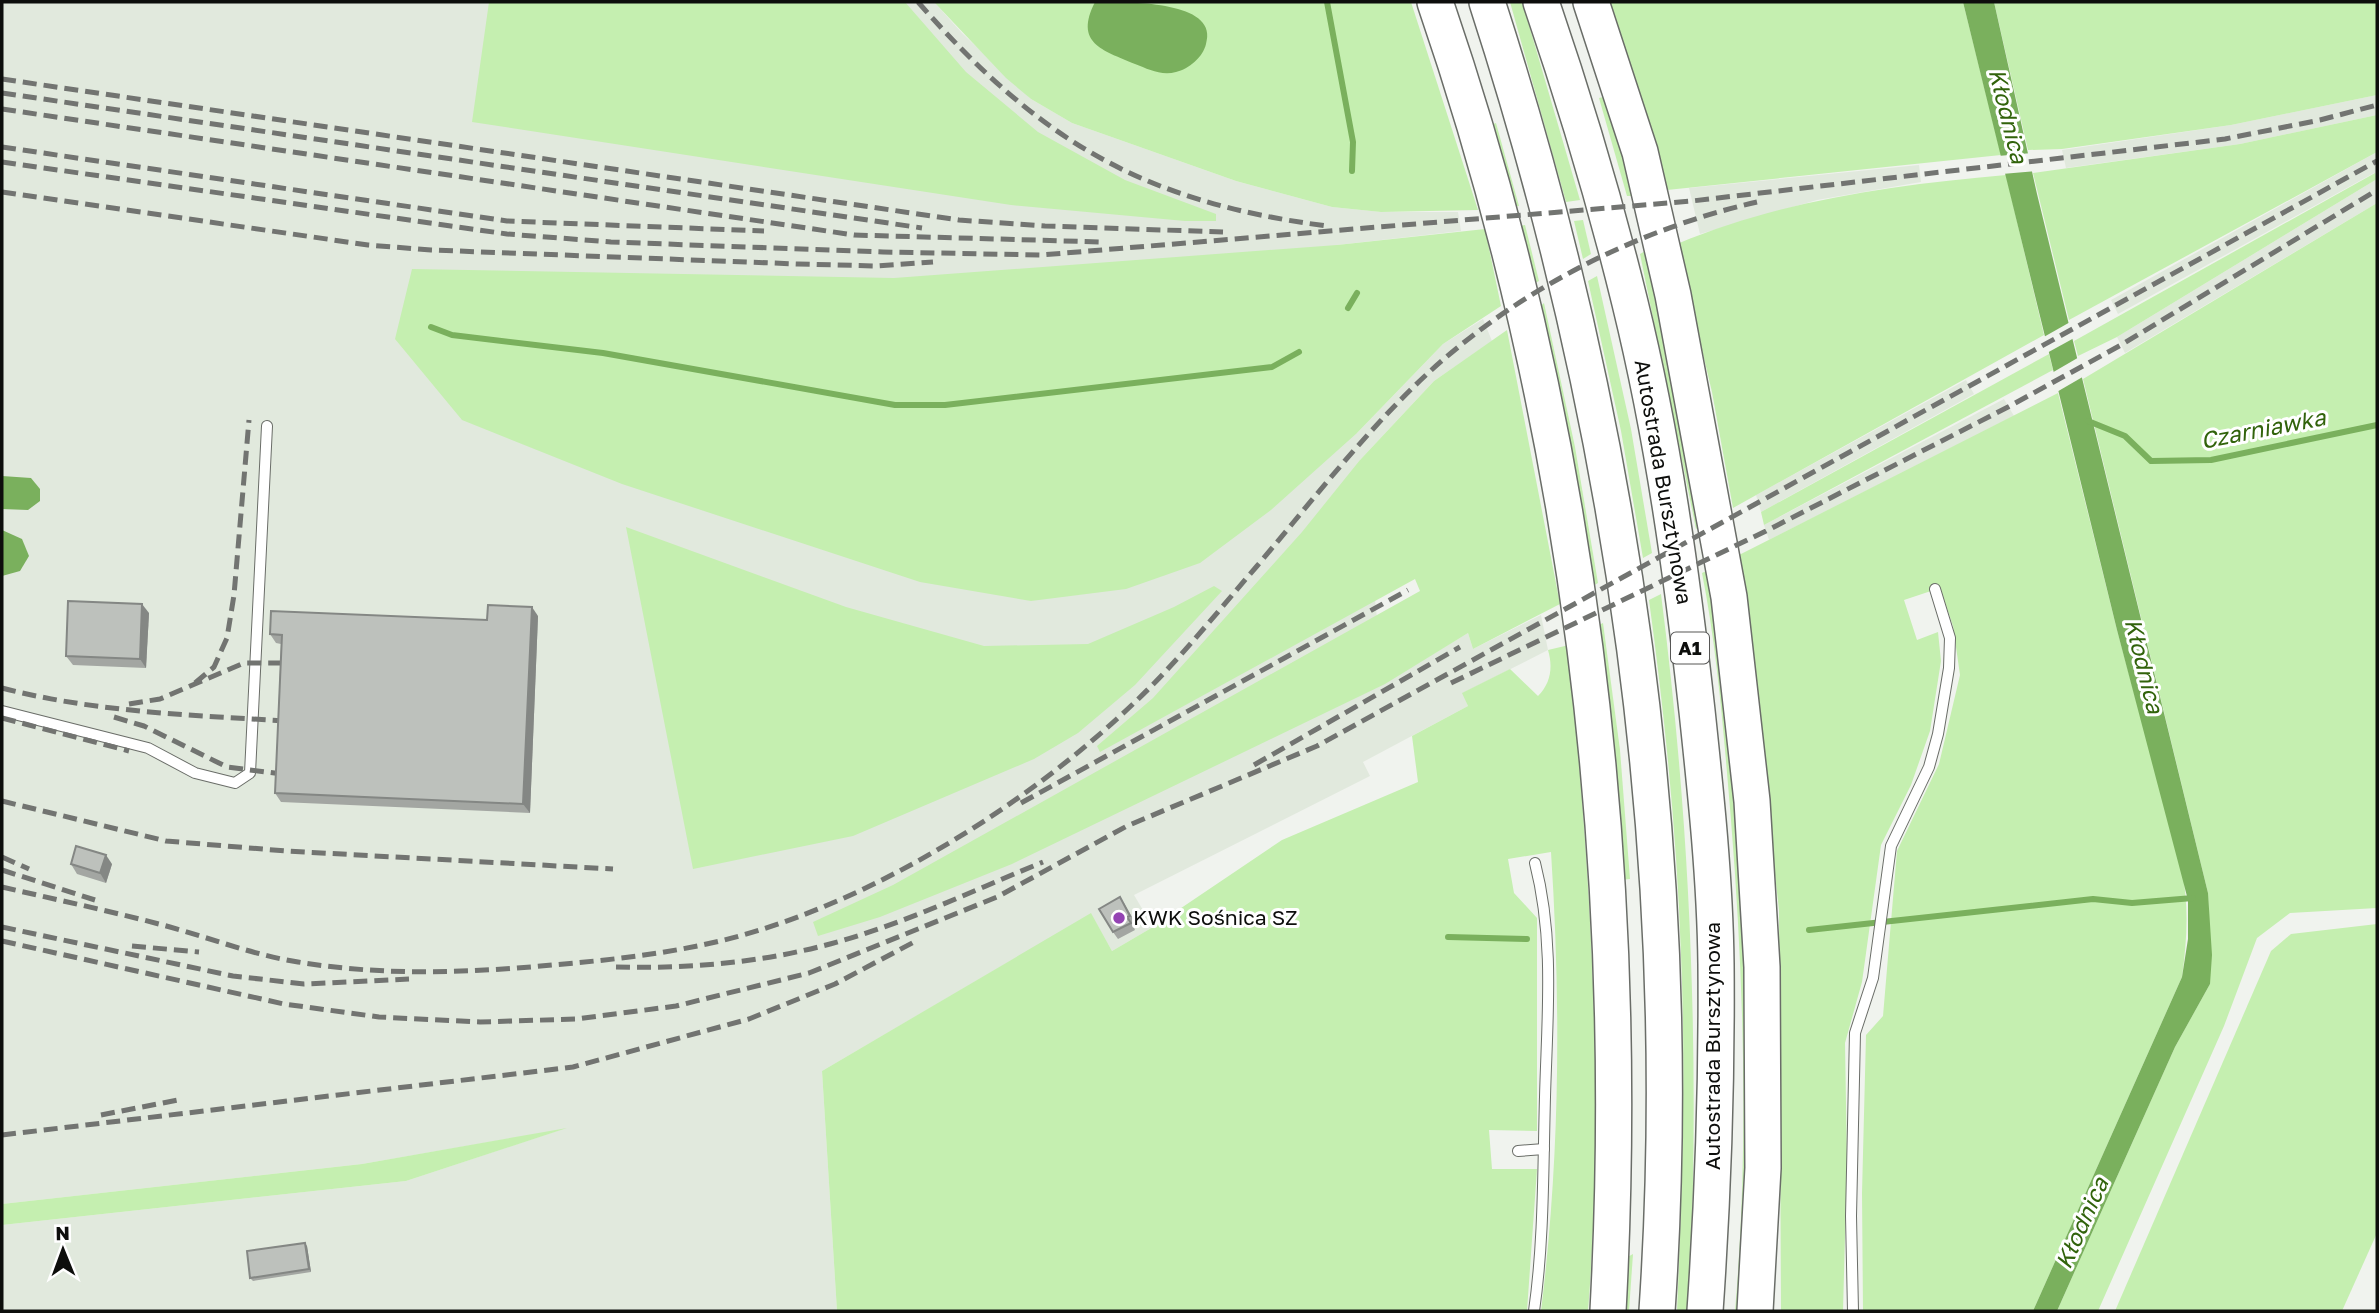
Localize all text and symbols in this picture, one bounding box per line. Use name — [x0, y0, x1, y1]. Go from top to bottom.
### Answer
water label: Kłodnica — [1984, 65, 2035, 167]
street label: Autostrada Bursztynowa — [1630, 357, 1698, 606]
water label: Czarniawka — [2198, 402, 2329, 454]
water label: Kłodnica — [2120, 615, 2171, 717]
road number: A1 — [1671, 632, 1709, 664]
place label: KWK Sośnica SZ — [1133, 904, 1298, 930]
marker: KWK Sośnica SZ — [1111, 910, 1127, 926]
street label: Autostrada Bursztynowa — [1699, 922, 1725, 1170]
water label: Kłodnica — [2049, 1172, 2114, 1273]
north arrow — [28, 1215, 98, 1285]
text: N — [55, 1221, 70, 1244]

